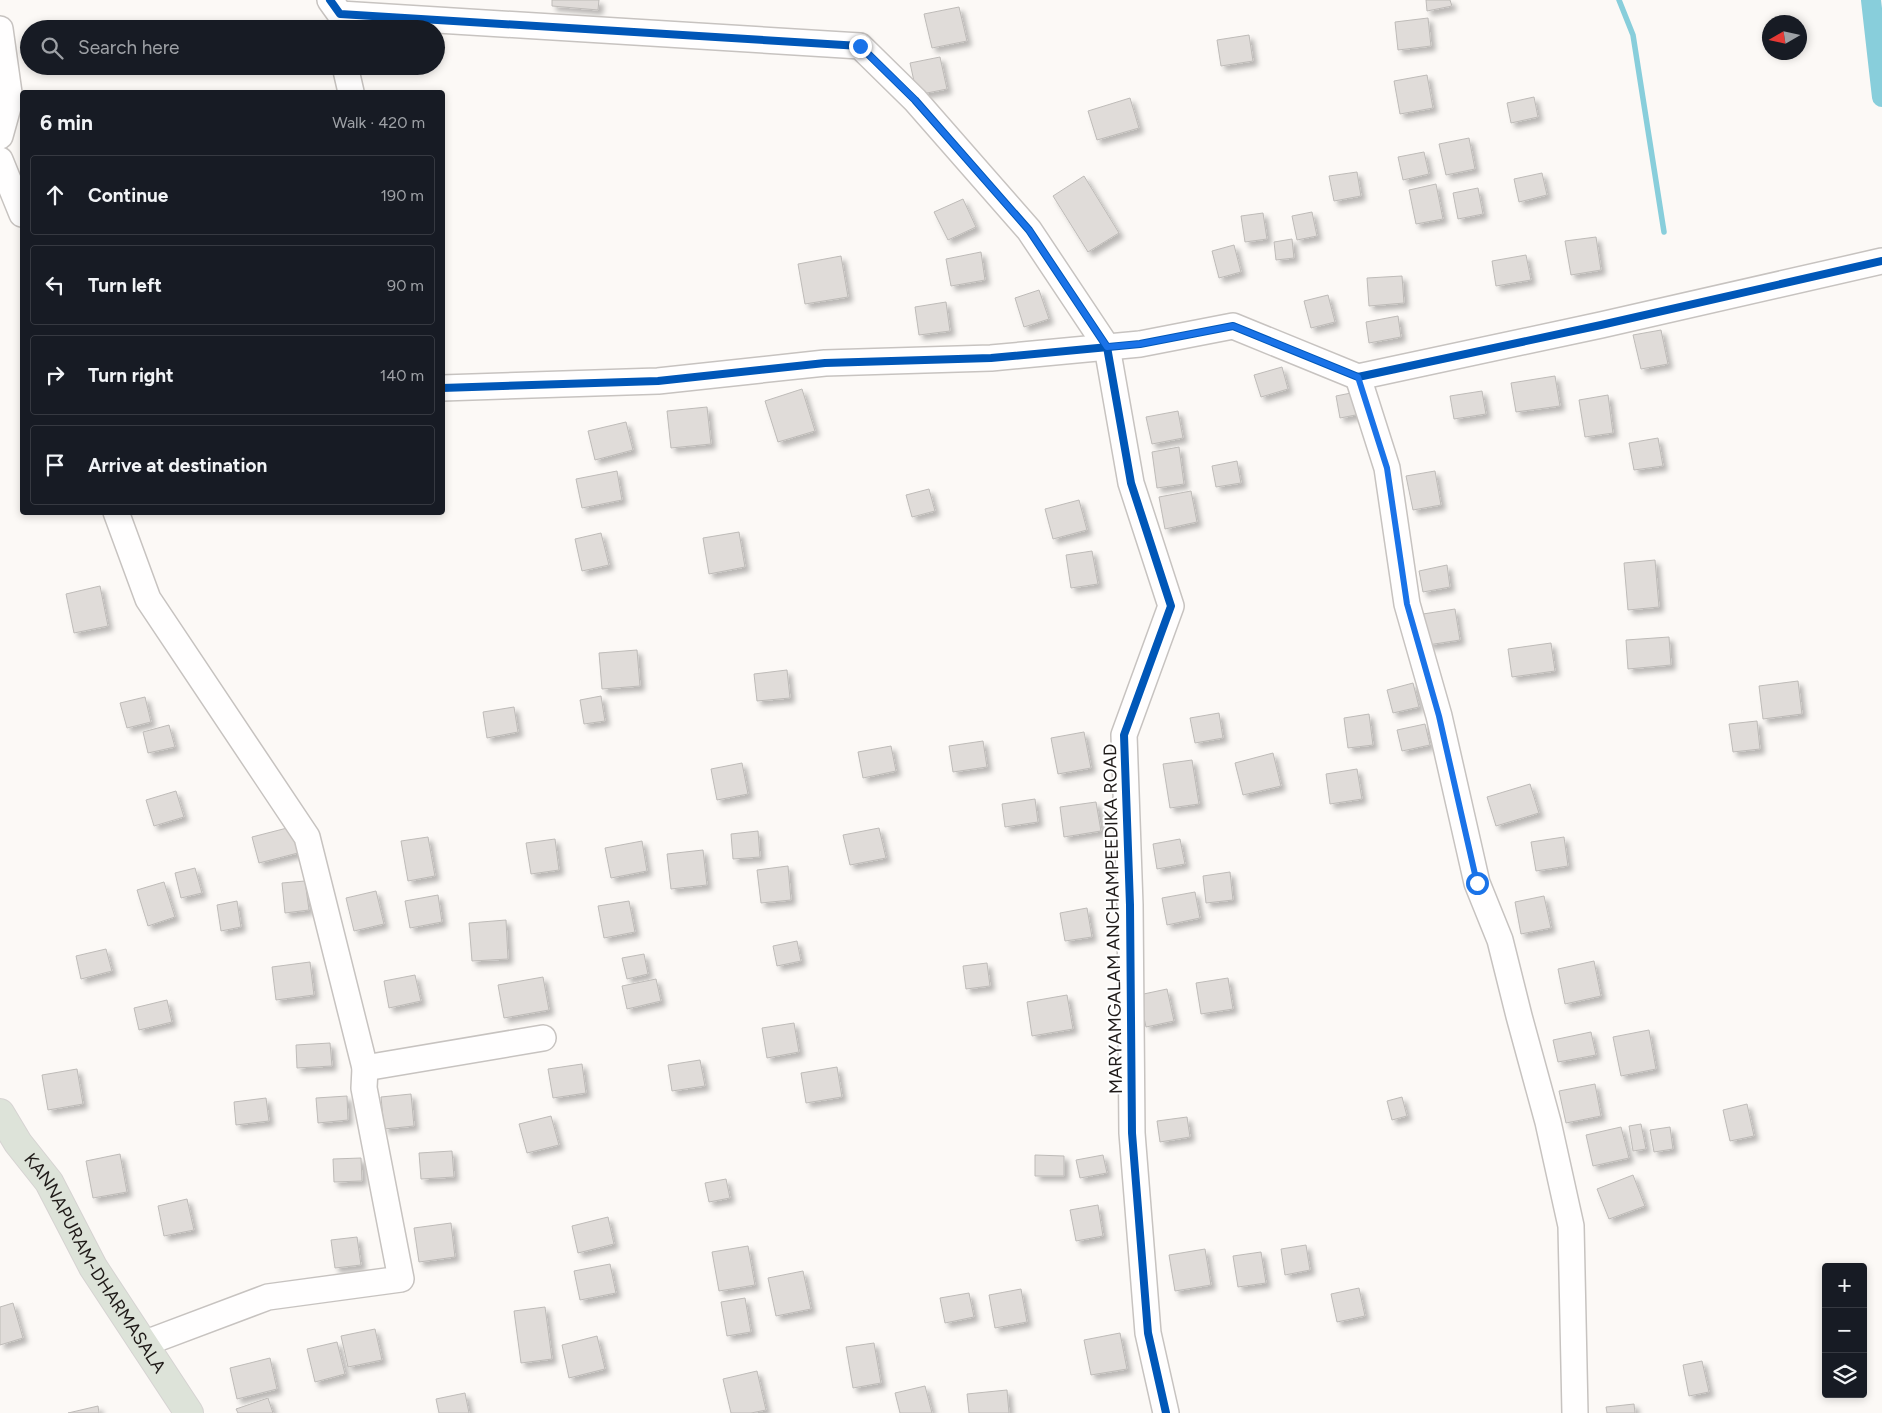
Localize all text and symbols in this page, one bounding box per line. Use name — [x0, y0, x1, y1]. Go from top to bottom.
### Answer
north arrow — [1762, 15, 1807, 60]
search box — [20, 20, 445, 75]
icon: search — [38, 34, 66, 62]
route end — [849, 35, 872, 58]
text: Search here — [78, 36, 180, 59]
text: 6 min — [40, 110, 93, 135]
text: Walk · 420 m — [332, 113, 425, 132]
icon: ahead — [41, 181, 69, 209]
text: Continue — [88, 184, 168, 207]
text: 190 m — [381, 186, 424, 205]
icon: left — [41, 271, 69, 299]
text: Turn left — [88, 274, 162, 297]
text: 90 m — [387, 276, 424, 295]
icon: right — [41, 361, 69, 389]
text: Turn right — [88, 364, 174, 387]
text: 140 m — [380, 366, 424, 385]
icon: arrive — [41, 451, 69, 479]
text: Arrive at destination — [88, 454, 267, 477]
street label: MARYAMGALAM ANCHAMPEEDIKA ROAD — [1099, 744, 1127, 1094]
route start — [1466, 872, 1489, 895]
street label: KANNAPURAM-DHARMASALA — [19, 1149, 171, 1377]
map controls — [1822, 1263, 1867, 1398]
button: + — [1822, 1263, 1867, 1308]
button: − — [1822, 1308, 1867, 1353]
button: layers — [1822, 1353, 1867, 1398]

